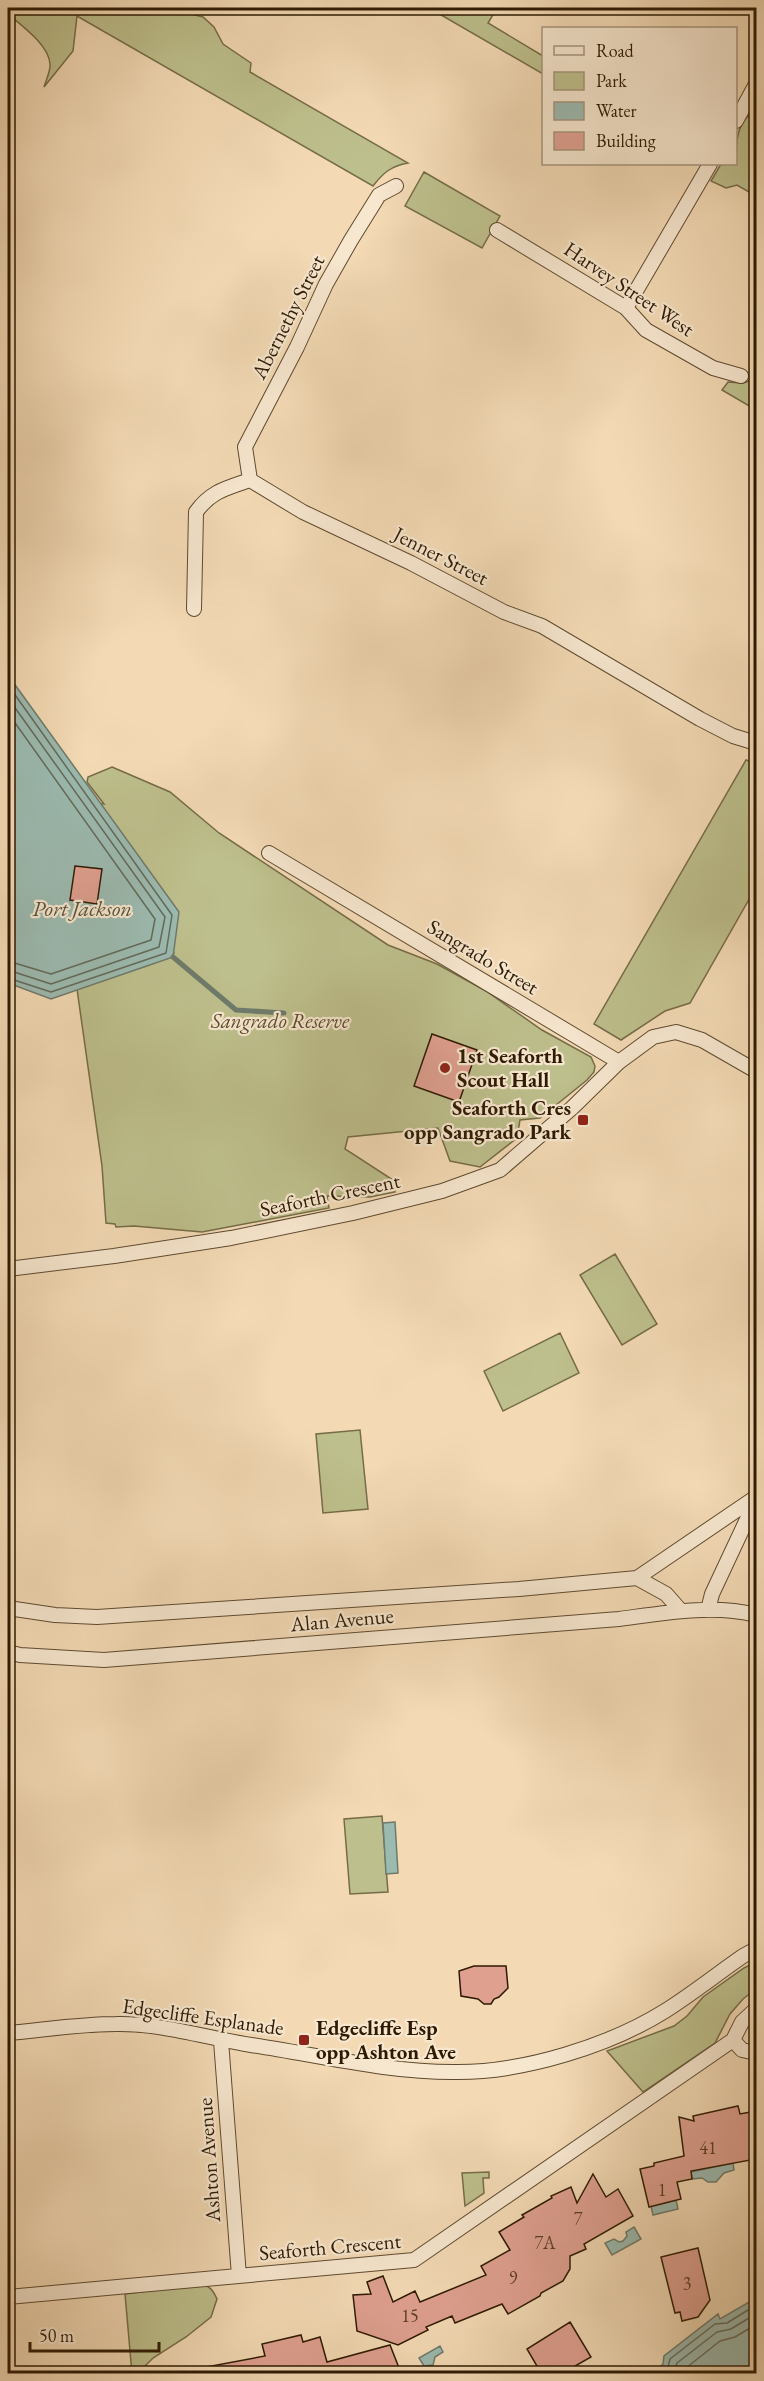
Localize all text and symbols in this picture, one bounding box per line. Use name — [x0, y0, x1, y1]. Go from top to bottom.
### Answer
legend — [542, 27, 737, 165]
text: Road — [596, 39, 635, 62]
text: Park — [596, 69, 627, 92]
text: Water — [596, 99, 637, 122]
text: Building — [596, 129, 656, 152]
street label: Harvey Street West — [559, 235, 700, 342]
street label: Abernethy Street — [244, 250, 331, 384]
street label: Jenner Street — [387, 519, 494, 591]
water label: Port Jackson — [32, 894, 132, 923]
street label: Sangrado Street — [423, 913, 544, 1001]
park label: Sangrado Reserve — [210, 1007, 350, 1034]
place label: 1st Seaforth Scout Hall — [457, 1042, 563, 1093]
marker: 1st Seaforth Scout Hall — [438, 1061, 452, 1075]
place label: Seaforth Cres opp Sangrado Park — [404, 1094, 572, 1145]
marker: Seaforth Cres opp Sangrado Park — [576, 1113, 590, 1127]
street label: Seaforth Crescent — [257, 1166, 403, 1223]
street label: Alan Avenue — [288, 1602, 395, 1638]
street label: Edgecliffe Esplanade — [121, 1992, 285, 2041]
place label: Edgecliffe Esp opp Ashton Ave — [316, 2014, 456, 2065]
marker: Edgecliffe Esp opp Ashton Ave — [297, 2033, 311, 2047]
street label: Ashton Avenue — [191, 2097, 226, 2224]
house number: 41 — [699, 2136, 717, 2159]
house number: 1 — [658, 2178, 666, 2201]
house number: 7 — [574, 2207, 583, 2230]
street label: Seaforth Crescent — [258, 2227, 402, 2266]
house number: 7A — [534, 2231, 556, 2254]
house number: 9 — [509, 2266, 518, 2289]
house number: 3 — [683, 2272, 691, 2295]
house number: 15 — [401, 2304, 419, 2327]
scale bar — [30, 2315, 159, 2353]
text: 50 m — [39, 2324, 74, 2347]

